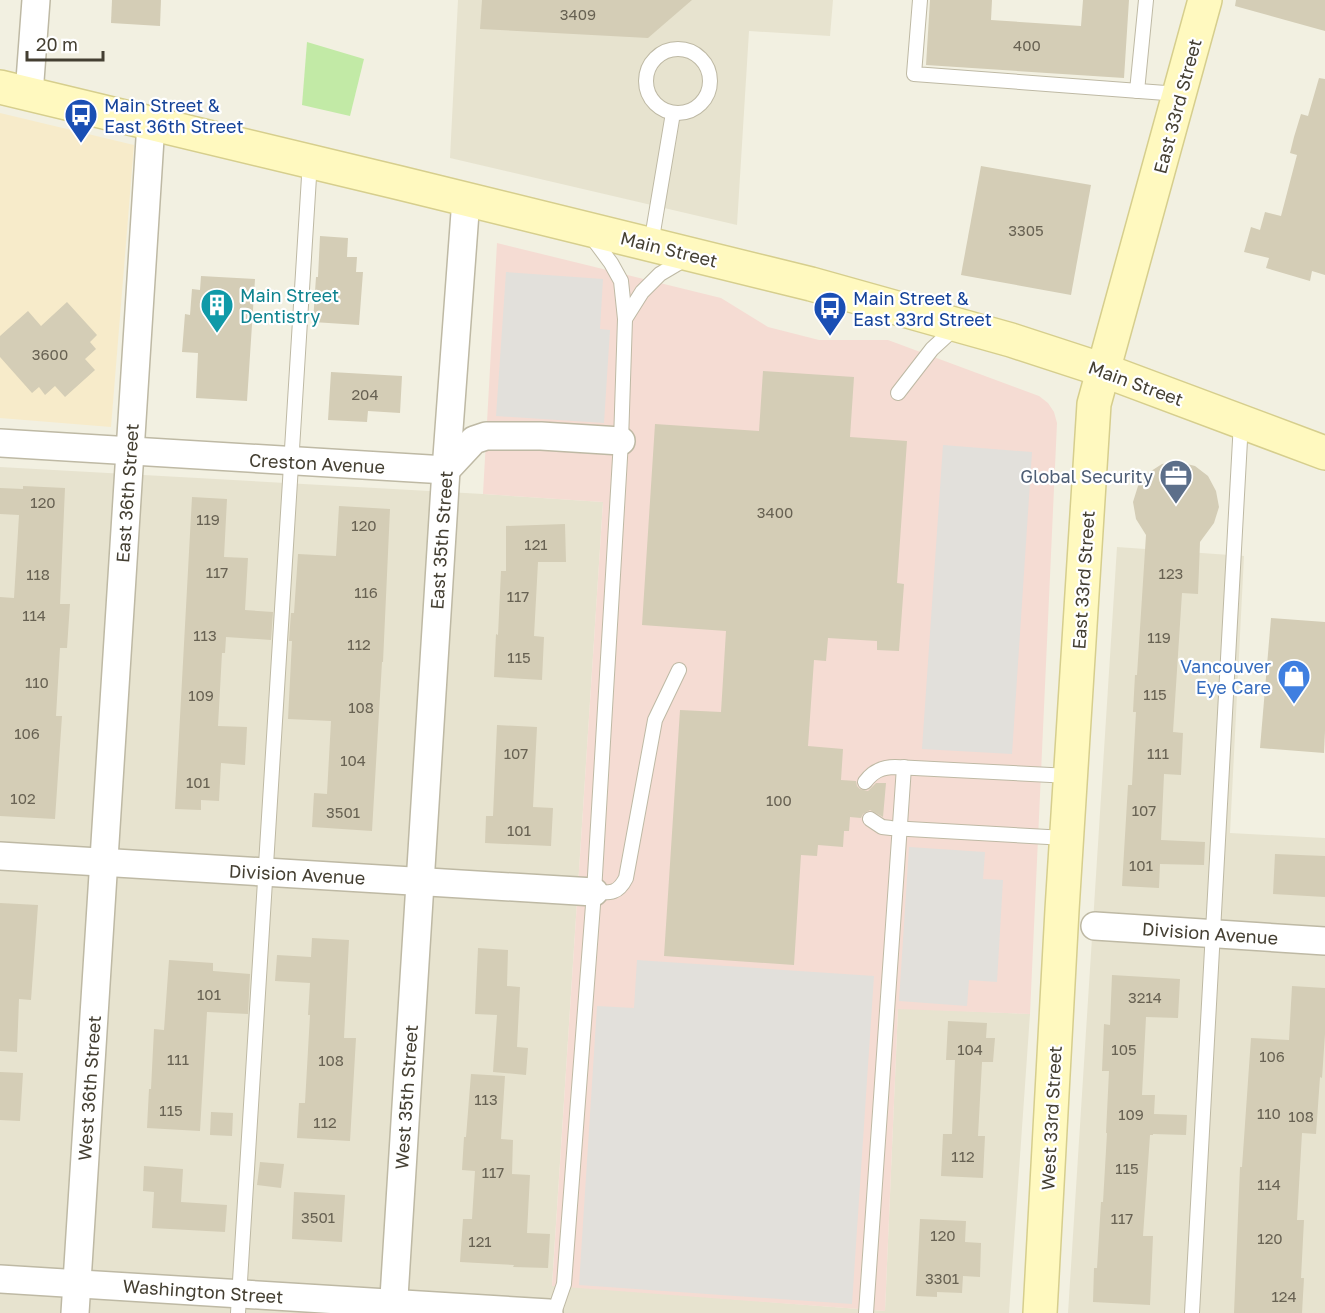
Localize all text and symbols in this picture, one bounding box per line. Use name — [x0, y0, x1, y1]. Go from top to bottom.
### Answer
house number: 3409 — [560, 5, 596, 23]
scale bar — [27, 24, 104, 62]
text: 20 m — [36, 33, 78, 55]
house number: 400 — [1013, 36, 1041, 54]
street label: East 33rd Street — [1148, 36, 1206, 176]
place label: Main Street & East 36th Street — [104, 94, 244, 137]
bus stop icon: Main Street & East 36th Street — [63, 97, 99, 144]
house number: 3305 — [1008, 221, 1044, 239]
street label: Main Street — [618, 226, 720, 272]
place label: Main Street Dentistry — [240, 284, 339, 327]
building icon: Main Street Dentistry — [199, 287, 235, 334]
place label: Main Street & East 33rd Street — [853, 287, 992, 330]
bus stop icon: Main Street & East 33rd Street — [812, 290, 848, 337]
house number: 3600 — [32, 345, 68, 363]
street label: Main Street — [1086, 356, 1186, 410]
house number: 204 — [351, 385, 379, 403]
street label: East 36th Street — [111, 423, 143, 563]
street label: Creston Avenue — [248, 448, 386, 478]
office icon: Global Security — [1158, 458, 1194, 505]
place label: Global Security — [1020, 465, 1153, 487]
street label: East 35th Street — [425, 470, 457, 610]
house number: 120 — [30, 493, 56, 511]
house number: 3400 — [757, 503, 793, 521]
house number: 119 — [196, 510, 220, 528]
street label: East 33rd Street — [1067, 510, 1099, 650]
house number: 120 — [351, 516, 377, 534]
house number: 121 — [524, 535, 548, 553]
house number: 117 — [206, 563, 228, 581]
house number: 123 — [1159, 564, 1183, 582]
house number: 118 — [26, 565, 50, 583]
house number: 116 — [354, 583, 378, 601]
house number: 117 — [507, 587, 529, 605]
house number: 114 — [22, 606, 46, 624]
house number: 113 — [193, 626, 217, 644]
house number: 119 — [1147, 628, 1171, 646]
house number: 112 — [347, 635, 371, 653]
house number: 115 — [507, 648, 531, 666]
place label: Vancouver Eye Care — [1180, 655, 1271, 698]
shop icon: Vancouver Eye Care — [1276, 658, 1312, 705]
house number: 110 — [25, 673, 49, 691]
house number: 115 — [1143, 685, 1167, 703]
house number: 109 — [188, 686, 214, 704]
house number: 108 — [348, 698, 374, 716]
house number: 106 — [14, 724, 40, 742]
house number: 107 — [504, 744, 528, 762]
house number: 111 — [1147, 744, 1169, 762]
house number: 104 — [340, 751, 366, 769]
house number: 101 — [186, 773, 210, 791]
house number: 102 — [10, 789, 36, 807]
house number: 100 — [766, 791, 792, 809]
house number: 107 — [1132, 801, 1156, 819]
house number: 3501 — [326, 803, 360, 821]
house number: 101 — [507, 821, 531, 839]
house number: 101 — [1129, 856, 1153, 874]
street label: Division Avenue — [228, 859, 366, 889]
street label: Division Avenue — [1141, 917, 1279, 949]
house number: 101 — [197, 985, 221, 1003]
house number: 3214 — [1128, 988, 1162, 1006]
street label: West 36th Street — [73, 1015, 105, 1161]
street label: West 35th Street — [390, 1024, 422, 1170]
house number: 104 — [957, 1040, 983, 1058]
house number: 105 — [1111, 1040, 1137, 1058]
street label: West 33rd Street — [1036, 1045, 1066, 1191]
house number: 106 — [1259, 1047, 1285, 1065]
house number: 111 — [167, 1050, 189, 1068]
house number: 108 — [318, 1051, 344, 1069]
house number: 113 — [474, 1090, 498, 1108]
house number: 115 — [159, 1101, 183, 1119]
house number: 110 — [1257, 1104, 1281, 1122]
house number: 109 — [1118, 1105, 1144, 1123]
house number: 108 — [1288, 1107, 1314, 1125]
house number: 112 — [313, 1113, 337, 1131]
house number: 112 — [951, 1147, 975, 1165]
house number: 115 — [1115, 1159, 1139, 1177]
house number: 117 — [482, 1163, 504, 1181]
house number: 114 — [1257, 1175, 1281, 1193]
house number: 3501 — [301, 1208, 335, 1226]
house number: 117 — [1111, 1209, 1133, 1227]
house number: 120 — [930, 1226, 956, 1244]
house number: 120 — [1257, 1229, 1283, 1247]
house number: 121 — [468, 1232, 492, 1250]
house number: 3301 — [925, 1269, 959, 1287]
street label: Washington Street — [122, 1274, 284, 1308]
house number: 124 — [1271, 1287, 1297, 1305]

